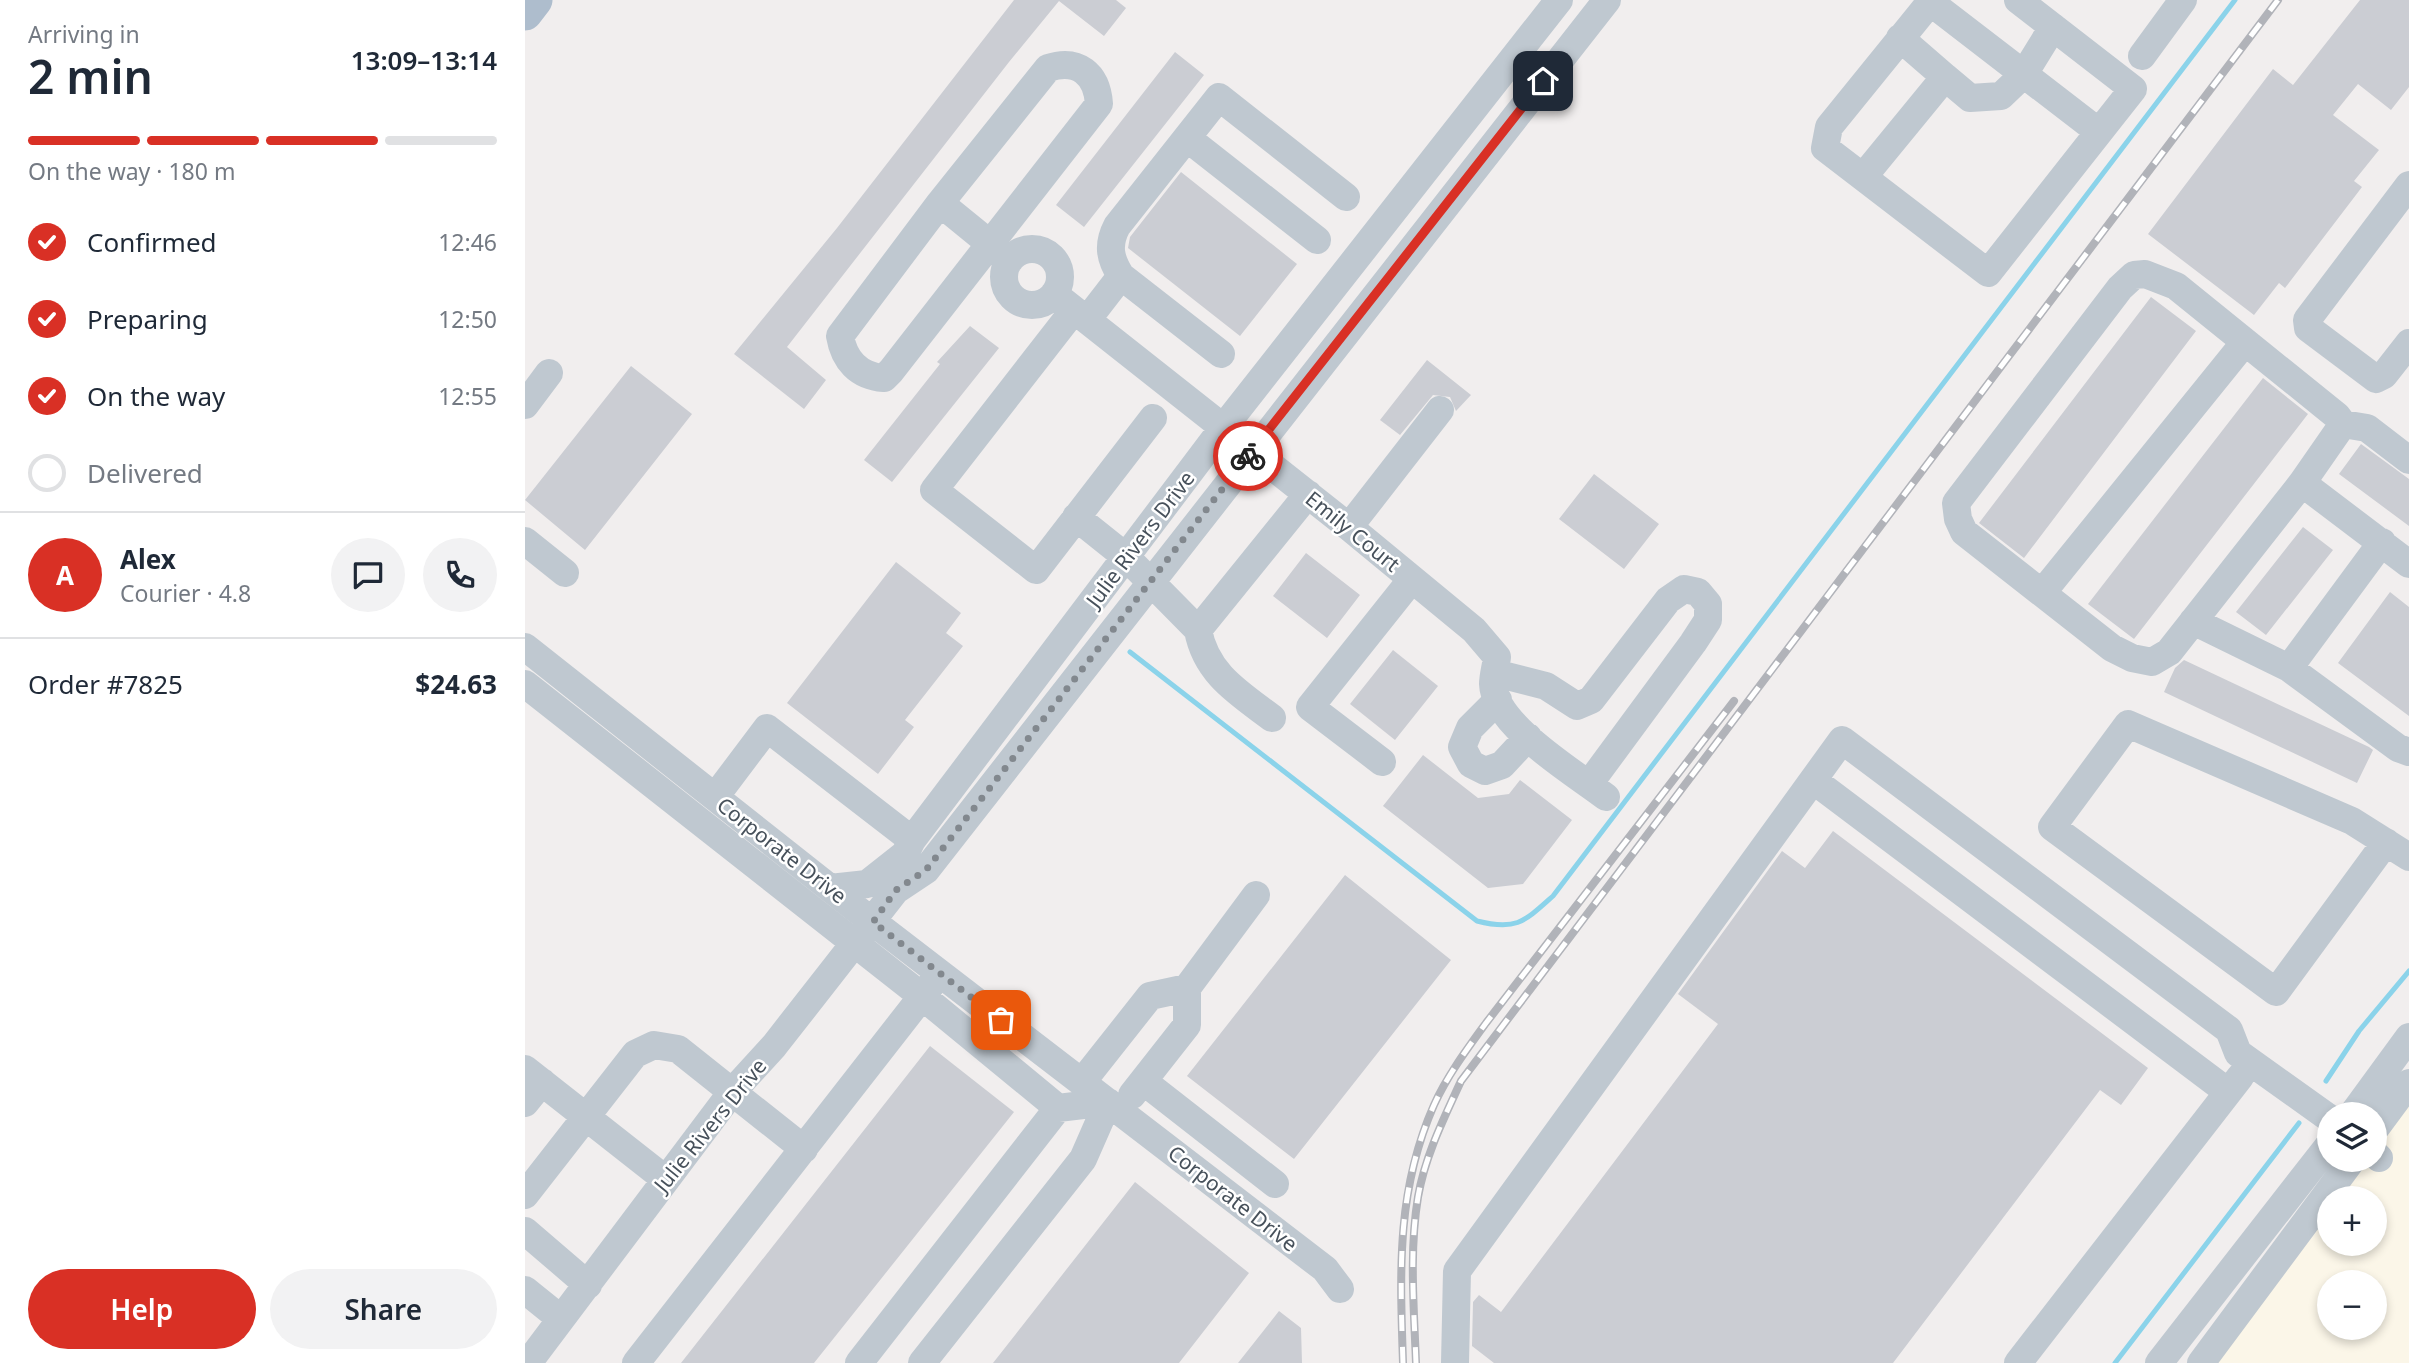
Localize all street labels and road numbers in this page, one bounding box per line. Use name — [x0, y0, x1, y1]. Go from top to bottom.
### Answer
street label: Julie Rivers Drive — [1078, 465, 1201, 614]
street label: Emily Court — [1300, 484, 1406, 578]
street label: Corporate Drive — [711, 791, 853, 909]
street label: Julie Rivers Drive — [646, 1052, 772, 1199]
street label: Corporate Drive — [1162, 1139, 1304, 1257]

